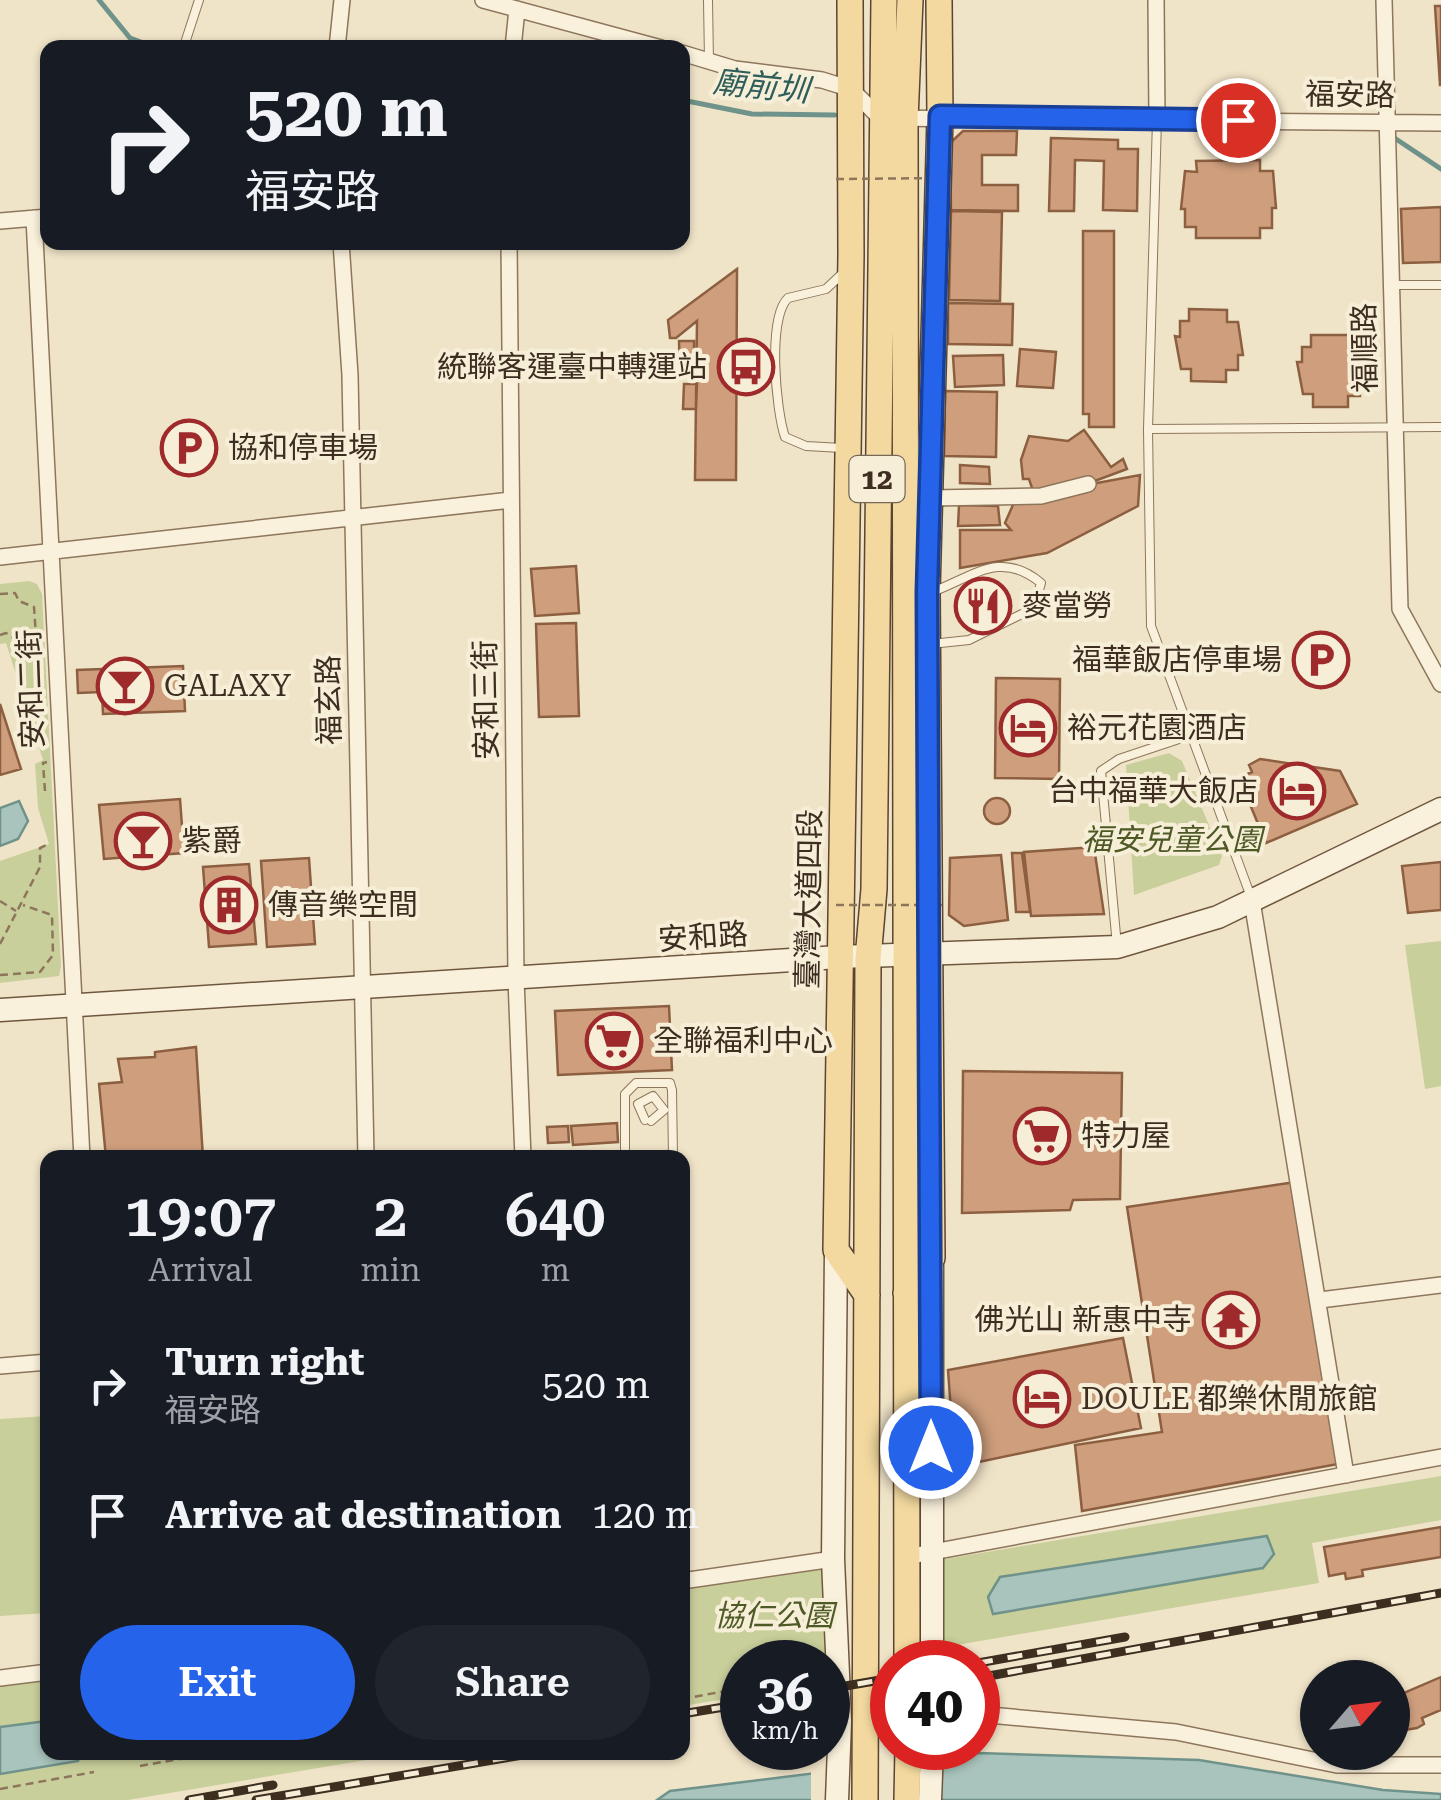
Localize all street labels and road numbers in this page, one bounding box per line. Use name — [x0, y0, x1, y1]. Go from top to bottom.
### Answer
street label: 福安路 — [1305, 76, 1395, 113]
street label: 福順路 — [1346, 303, 1383, 393]
road number: 12 — [850, 456, 904, 502]
street label: 安和二街 — [11, 628, 50, 750]
street label: 安和三街 — [467, 640, 504, 760]
street label: 福玄路 — [310, 655, 347, 745]
street label: 臺灣大道四段 — [789, 809, 828, 989]
street label: 安和路 — [657, 916, 749, 957]

